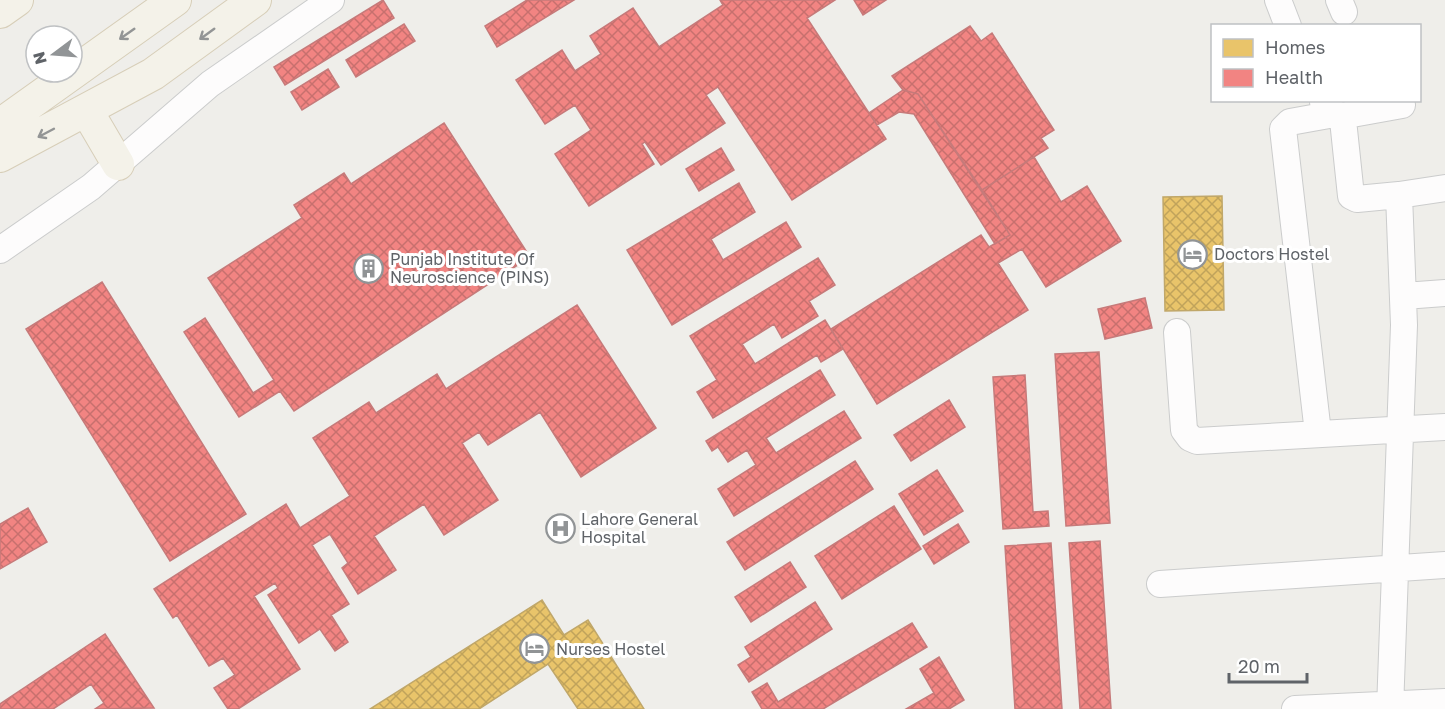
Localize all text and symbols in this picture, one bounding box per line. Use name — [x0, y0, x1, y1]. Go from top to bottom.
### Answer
north arrow — [24, 24, 84, 84]
legend — [1211, 24, 1421, 102]
one-way arrow — [120, 28, 136, 40]
one-way arrow — [200, 28, 216, 41]
text: Homes — [1265, 36, 1325, 58]
text: N — [28, 50, 51, 67]
text: Health — [1265, 66, 1323, 88]
one-way arrow — [38, 127, 55, 139]
hotel icon: Doctors Hostel — [1177, 238, 1209, 270]
place label: Doctors Hostel — [1214, 244, 1329, 264]
place label: Punjab Institute Of Neuroscience (PINS) — [390, 249, 549, 287]
building icon: Punjab Institute Of Neuroscience (PINS) — [353, 252, 385, 284]
place label: Lahore General Hospital — [581, 509, 698, 547]
hospital icon: Lahore General Hospital — [544, 512, 576, 544]
hotel icon: Nurses Hostel — [519, 633, 551, 665]
place label: Nurses Hostel — [556, 639, 665, 659]
scale bar — [1229, 646, 1307, 684]
text: 20 m — [1238, 655, 1280, 677]

